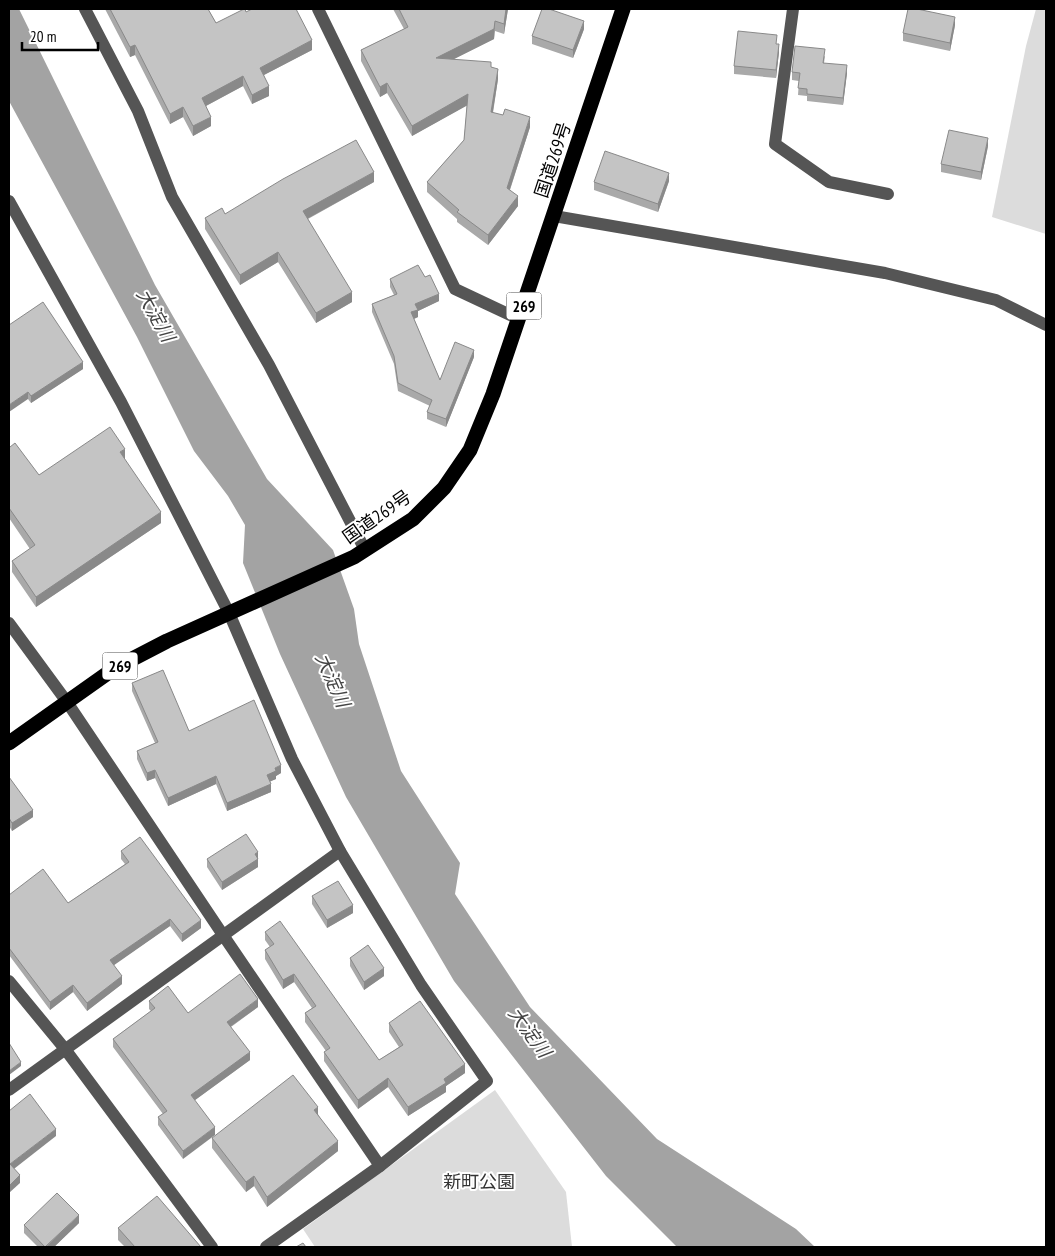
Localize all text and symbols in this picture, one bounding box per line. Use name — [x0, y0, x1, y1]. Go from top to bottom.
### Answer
scale bar — [22, 20, 99, 52]
text: 20 m — [30, 27, 56, 46]
street label: 国道269号 — [529, 119, 576, 201]
water label: 大淀川 — [132, 284, 181, 347]
road number: 269 — [506, 292, 542, 320]
street label: 国道269号 — [338, 485, 415, 548]
water label: 大淀川 — [310, 649, 356, 713]
road number: 269 — [102, 652, 138, 679]
water label: 大淀川 — [504, 1002, 558, 1064]
park label: 新町公園 — [443, 1170, 515, 1193]

